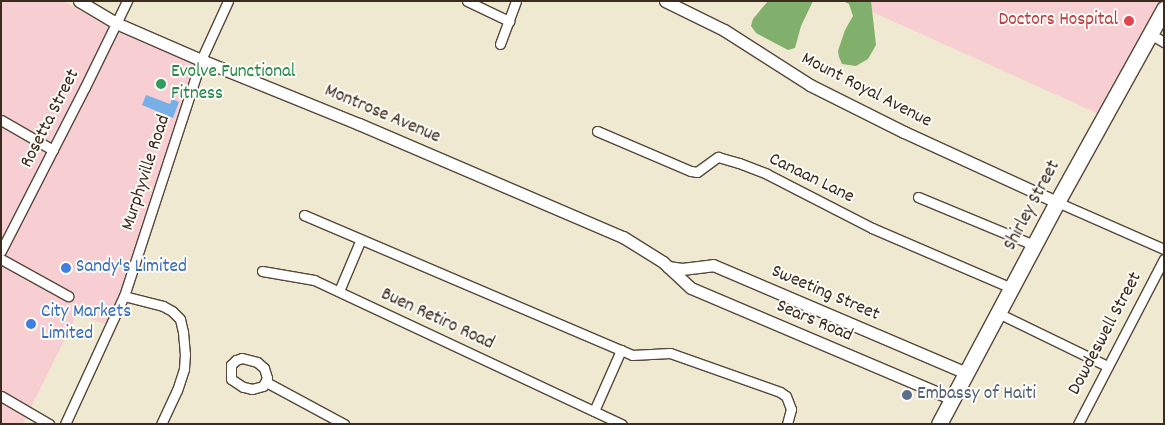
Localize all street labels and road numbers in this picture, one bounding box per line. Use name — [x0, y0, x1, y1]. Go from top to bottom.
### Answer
street label: Mount Royal Avenue — [797, 48, 935, 134]
street label: Rosetta Street — [16, 66, 86, 172]
street label: Montrose Avenue — [321, 80, 443, 150]
street label: Murphyville Road — [118, 112, 176, 234]
street label: Canaan Lane — [765, 149, 857, 209]
street label: Shirley Street — [1000, 157, 1066, 255]
street label: Sweeting Street — [767, 261, 883, 327]
street label: Dowdeswell Street — [1064, 269, 1148, 399]
street label: Buen Retiro Road — [377, 284, 497, 356]
street label: Sears Road — [772, 296, 856, 348]

